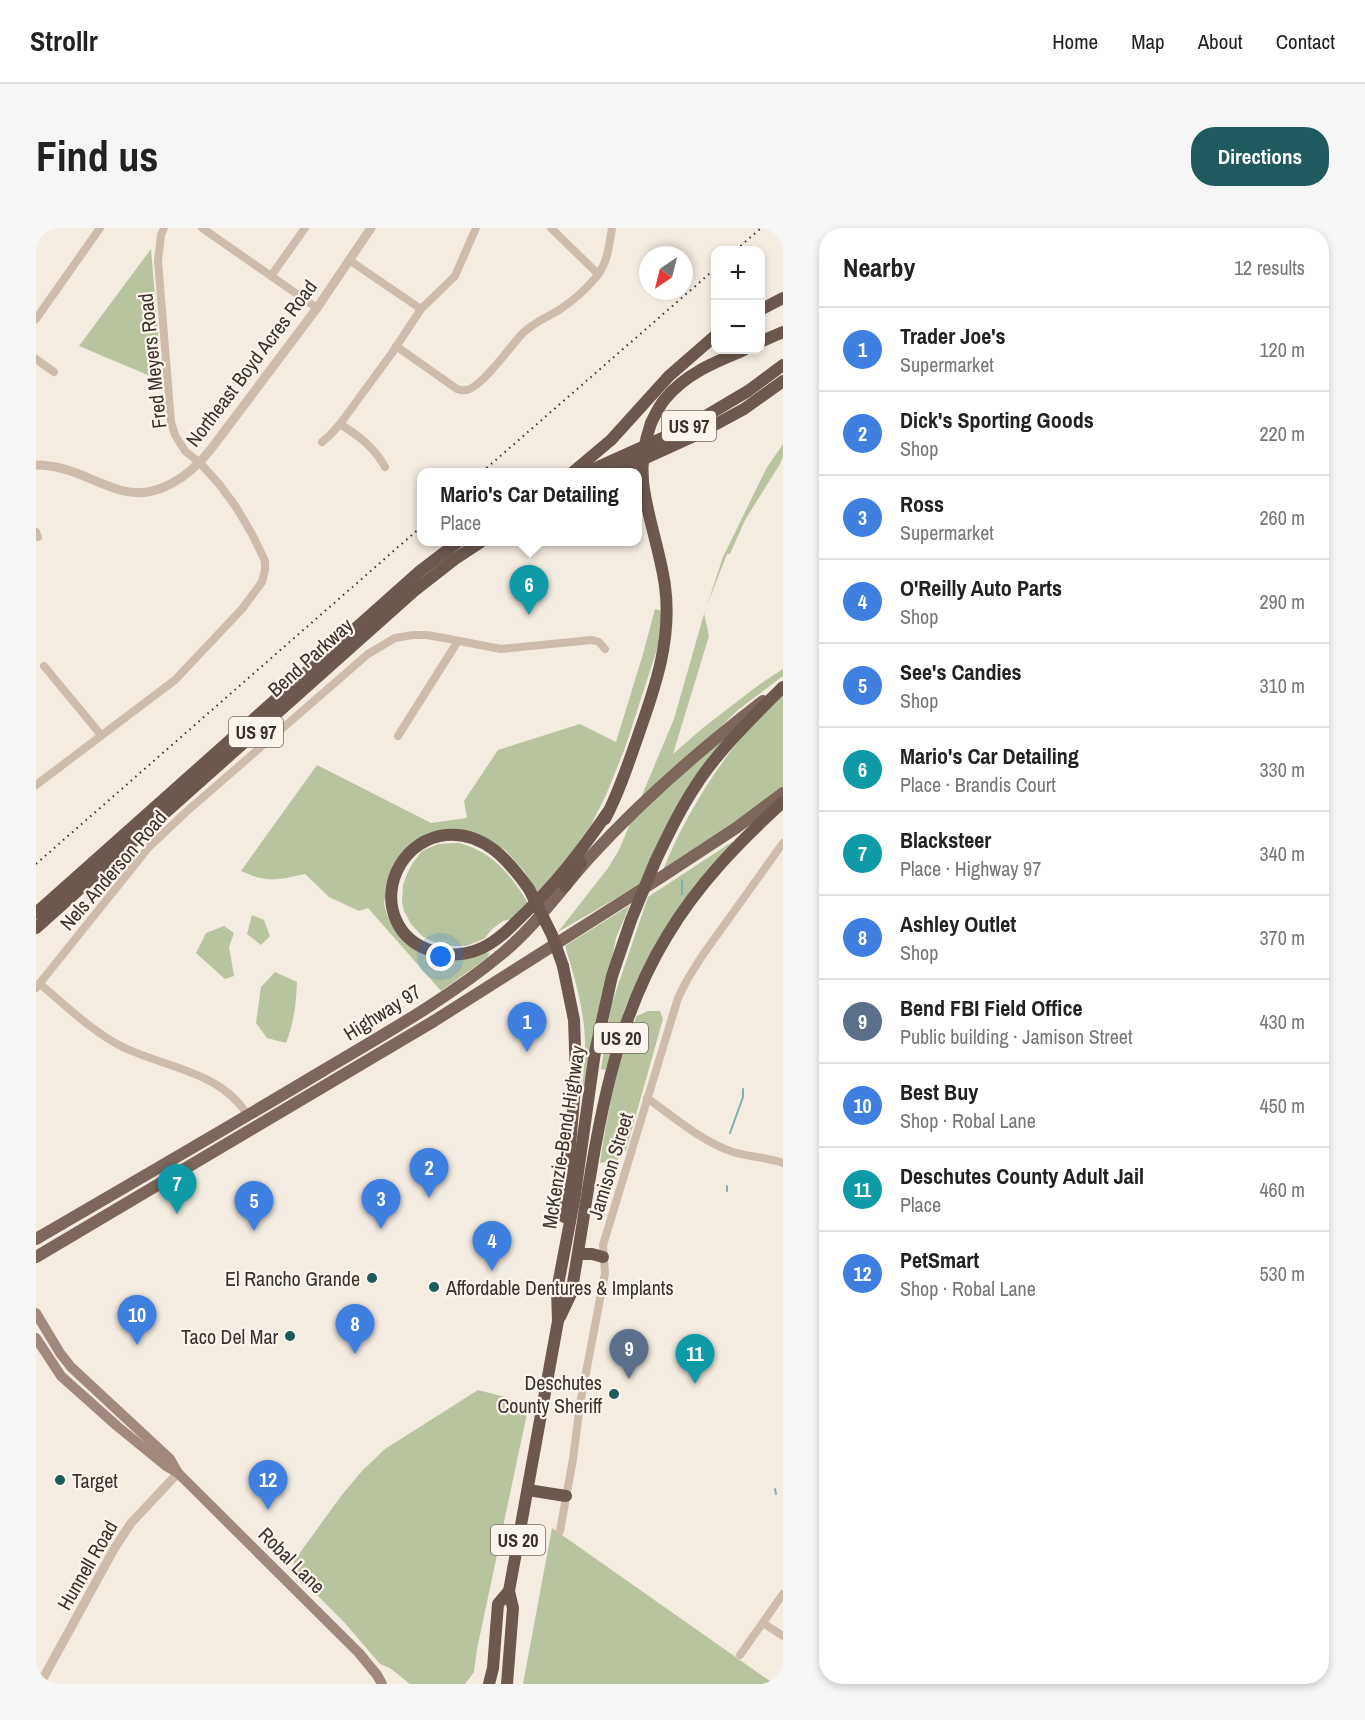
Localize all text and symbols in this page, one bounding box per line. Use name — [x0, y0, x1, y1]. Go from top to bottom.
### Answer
text: Strollr — [30, 22, 98, 60]
text: Home — [1052, 27, 1098, 56]
text: Map — [1131, 27, 1165, 56]
text: About — [1198, 27, 1243, 56]
text: Contact — [1276, 27, 1335, 56]
button: Directions — [1191, 127, 1329, 186]
text: Find us — [36, 128, 158, 184]
north arrow — [639, 246, 693, 300]
map controls — [711, 246, 765, 354]
button: + — [711, 246, 765, 300]
text: Nearby — [843, 250, 915, 285]
text: 12 results — [1234, 254, 1305, 281]
street label: Northeast Boyd Acres Road — [179, 274, 323, 452]
street label: Fred Meyers Road — [131, 292, 173, 430]
button: − — [711, 300, 765, 354]
text: Trader Joe's — [900, 321, 1006, 351]
text: 1 — [858, 336, 867, 363]
text: 120 m — [1259, 336, 1305, 363]
text: Supermarket — [900, 351, 994, 378]
text: Dick's Sporting Goods — [900, 405, 1094, 435]
road number: US 97 — [662, 411, 716, 441]
text: 2 — [858, 420, 867, 447]
text: 220 m — [1259, 420, 1305, 447]
text: Shop — [900, 435, 938, 462]
popup — [417, 468, 642, 546]
text: Mario's Car Detailing — [440, 479, 619, 509]
text: Ross — [900, 489, 944, 519]
text: 3 — [858, 504, 867, 531]
text: 260 m — [1259, 504, 1305, 531]
text: Place — [440, 509, 481, 536]
text: Supermarket — [900, 519, 994, 546]
pin: 6 — [510, 566, 548, 615]
text: O'Reilly Auto Parts — [900, 573, 1062, 603]
text: 4 — [858, 588, 867, 615]
text: 290 m — [1259, 588, 1305, 615]
text: Shop — [900, 603, 938, 630]
street label: Bend Parkway — [262, 611, 359, 702]
text: See's Candies — [900, 657, 1022, 687]
text: 5 — [858, 672, 867, 699]
text: 310 m — [1259, 672, 1305, 699]
text: Shop — [900, 687, 938, 714]
road number: US 97 — [229, 717, 283, 747]
text: Mario's Car Detailing — [900, 741, 1079, 771]
text: 6 — [858, 756, 867, 783]
text: 330 m — [1259, 756, 1305, 783]
text: Place · Brandis Court — [900, 771, 1056, 798]
street label: Nels Anderson Road — [53, 804, 173, 936]
text: Blacksteer — [900, 825, 991, 855]
text: 7 — [858, 840, 867, 867]
text: 340 m — [1259, 840, 1305, 867]
text: Place · Highway 97 — [900, 855, 1041, 882]
text: Ashley Outlet — [900, 909, 1016, 939]
text: 8 — [858, 924, 867, 951]
text: 370 m — [1259, 924, 1305, 951]
text: Shop — [900, 939, 938, 966]
your location — [426, 942, 455, 971]
street label: Highway 97 — [338, 978, 426, 1046]
text: Bend FBI Field Office — [900, 993, 1082, 1023]
pin: 1 — [508, 1002, 546, 1052]
text: 9 — [858, 1008, 867, 1035]
text: 430 m — [1259, 1008, 1305, 1035]
road number: US 20 — [594, 1023, 648, 1053]
text: Public building · Jamison Street — [900, 1023, 1132, 1050]
street label: McKenzie-Bend Highway — [535, 1043, 591, 1230]
text: Best Buy — [900, 1077, 978, 1107]
text: 10 — [853, 1092, 872, 1119]
text: 450 m — [1259, 1092, 1305, 1119]
text: Shop · Robal Lane — [900, 1107, 1036, 1134]
street label: Jamison Street — [581, 1109, 639, 1223]
pin: 2 — [410, 1148, 448, 1198]
text: Deschutes County Adult Jail — [900, 1161, 1144, 1191]
pin: 7 — [158, 1164, 196, 1214]
text: 11 — [854, 1176, 871, 1203]
text: 460 m — [1259, 1176, 1305, 1203]
pin: 3 — [362, 1180, 400, 1229]
pin: 5 — [234, 1182, 274, 1231]
text: Place — [900, 1191, 941, 1218]
pin: 4 — [472, 1222, 512, 1271]
text: PetSmart — [900, 1245, 979, 1275]
text: 12 — [853, 1260, 872, 1287]
text: 530 m — [1259, 1260, 1305, 1287]
place label: El Rancho Grande — [225, 1265, 360, 1292]
marker: El Rancho Grande — [365, 1271, 379, 1285]
place label: Affordable Dentures & Implants — [445, 1274, 674, 1301]
text: Shop · Robal Lane — [900, 1275, 1036, 1302]
marker: Affordable Dentures & Implants — [427, 1280, 441, 1294]
pin: 10 — [118, 1296, 156, 1345]
pin: 8 — [336, 1304, 374, 1354]
place label: Taco Del Mar — [181, 1323, 279, 1350]
marker: Taco Del Mar — [283, 1329, 297, 1343]
pin: 9 — [610, 1330, 648, 1379]
pin: 11 — [676, 1334, 714, 1384]
place label: Deschutes County Sheriff — [497, 1369, 602, 1419]
marker: Deschutes County Sheriff — [607, 1387, 621, 1401]
pin: 12 — [248, 1460, 288, 1510]
place label: Target — [72, 1467, 118, 1494]
marker: Target — [53, 1473, 67, 1487]
street label: Hunnell Road — [50, 1515, 124, 1615]
street label: Robal Lane — [253, 1521, 331, 1599]
road number: US 20 — [491, 1525, 545, 1555]

